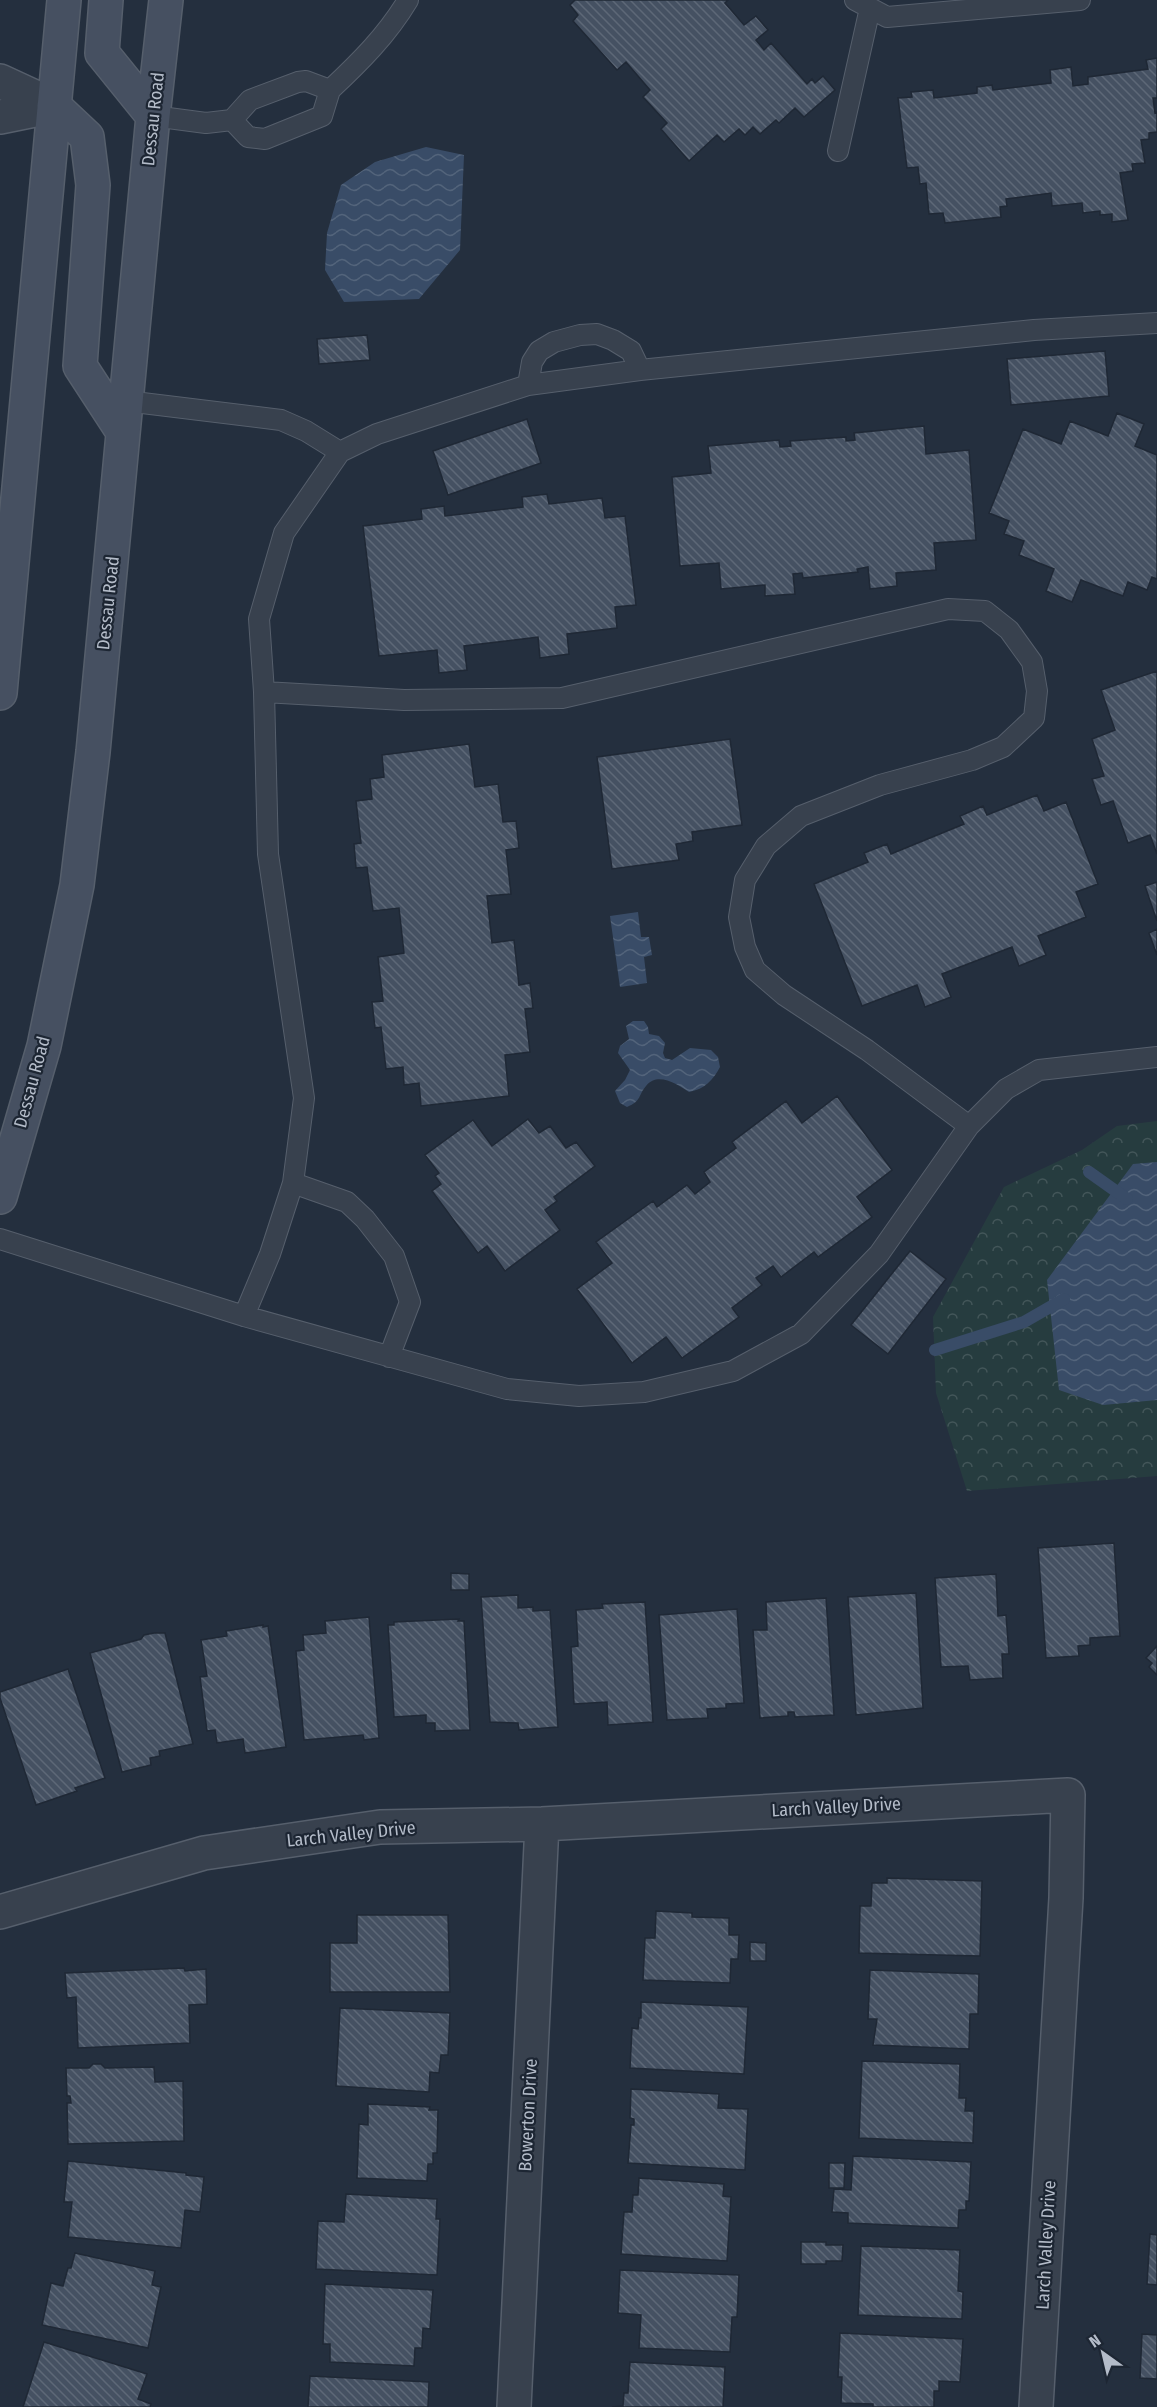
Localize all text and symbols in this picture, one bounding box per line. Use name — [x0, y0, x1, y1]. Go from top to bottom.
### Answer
street label: Dessau Road — [137, 71, 169, 167]
street label: Dessau Road — [92, 555, 124, 651]
street label: Dessau Road — [9, 1034, 55, 1130]
street label: Larch Valley Drive — [771, 1793, 901, 1821]
street label: Larch Valley Drive — [285, 1816, 417, 1852]
street label: Bowerton Drive — [514, 2058, 542, 2172]
street label: Larch Valley Drive — [1032, 2180, 1060, 2310]
north arrow — [1073, 2323, 1133, 2383]
text: N — [1086, 2330, 1104, 2352]

